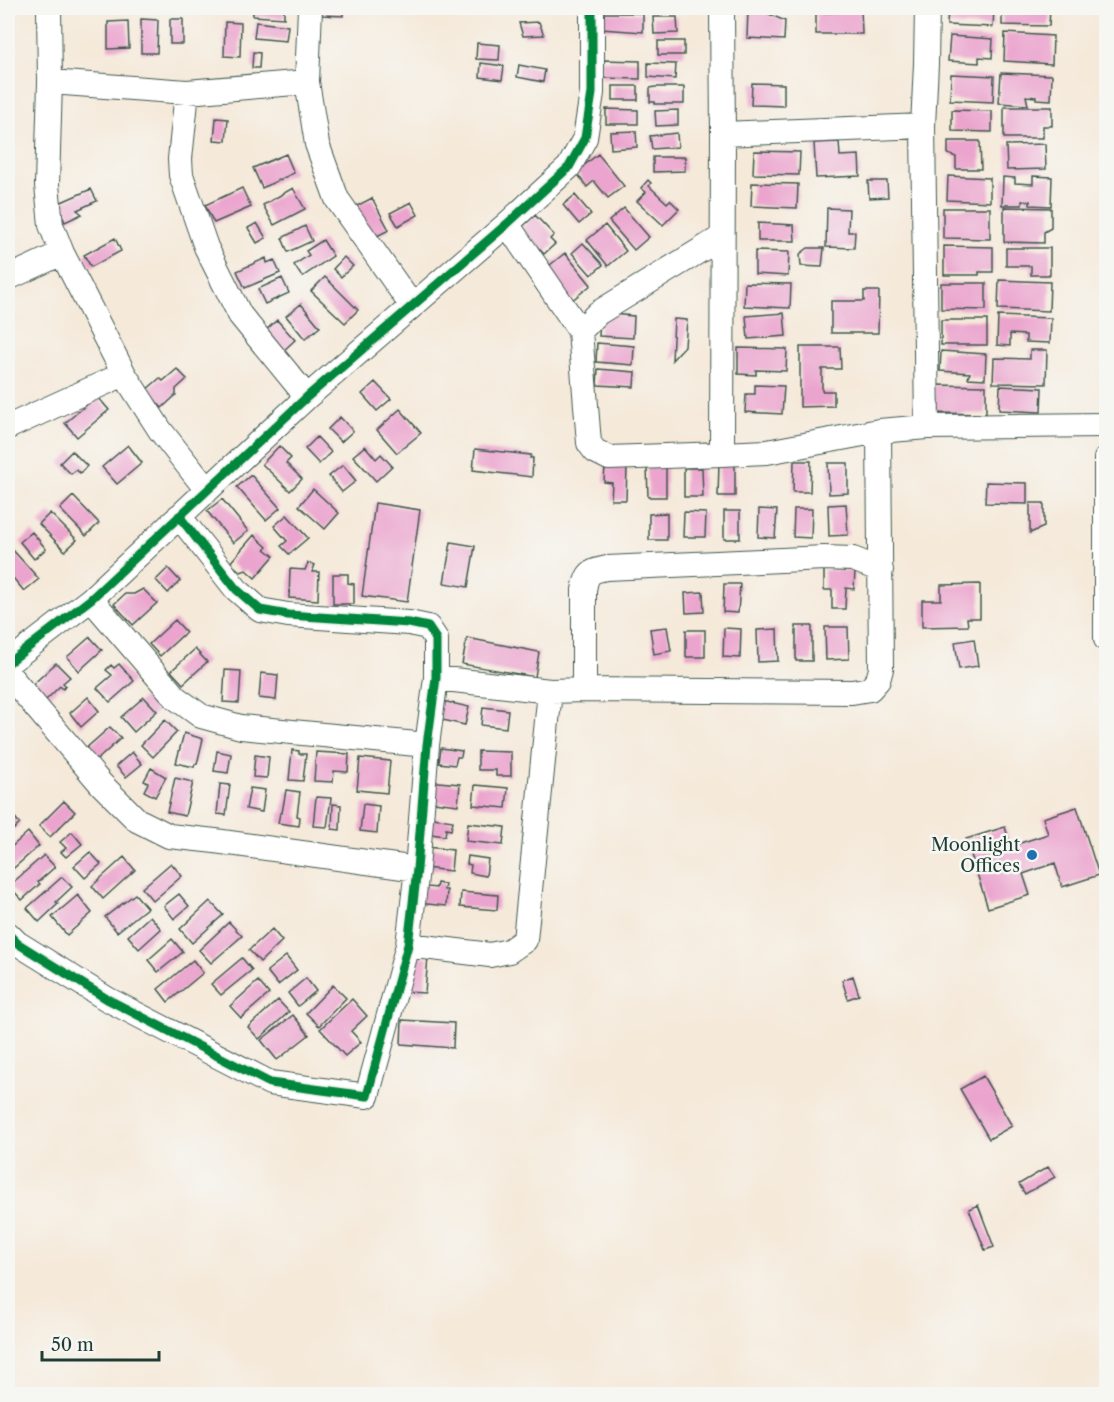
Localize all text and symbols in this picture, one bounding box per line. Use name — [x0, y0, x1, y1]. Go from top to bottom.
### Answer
place label: Moonlight Offices — [931, 834, 1021, 877]
marker: Moonlight Offices — [1025, 848, 1039, 862]
scale bar — [42, 1324, 159, 1362]
text: 50 m — [51, 1334, 94, 1356]

